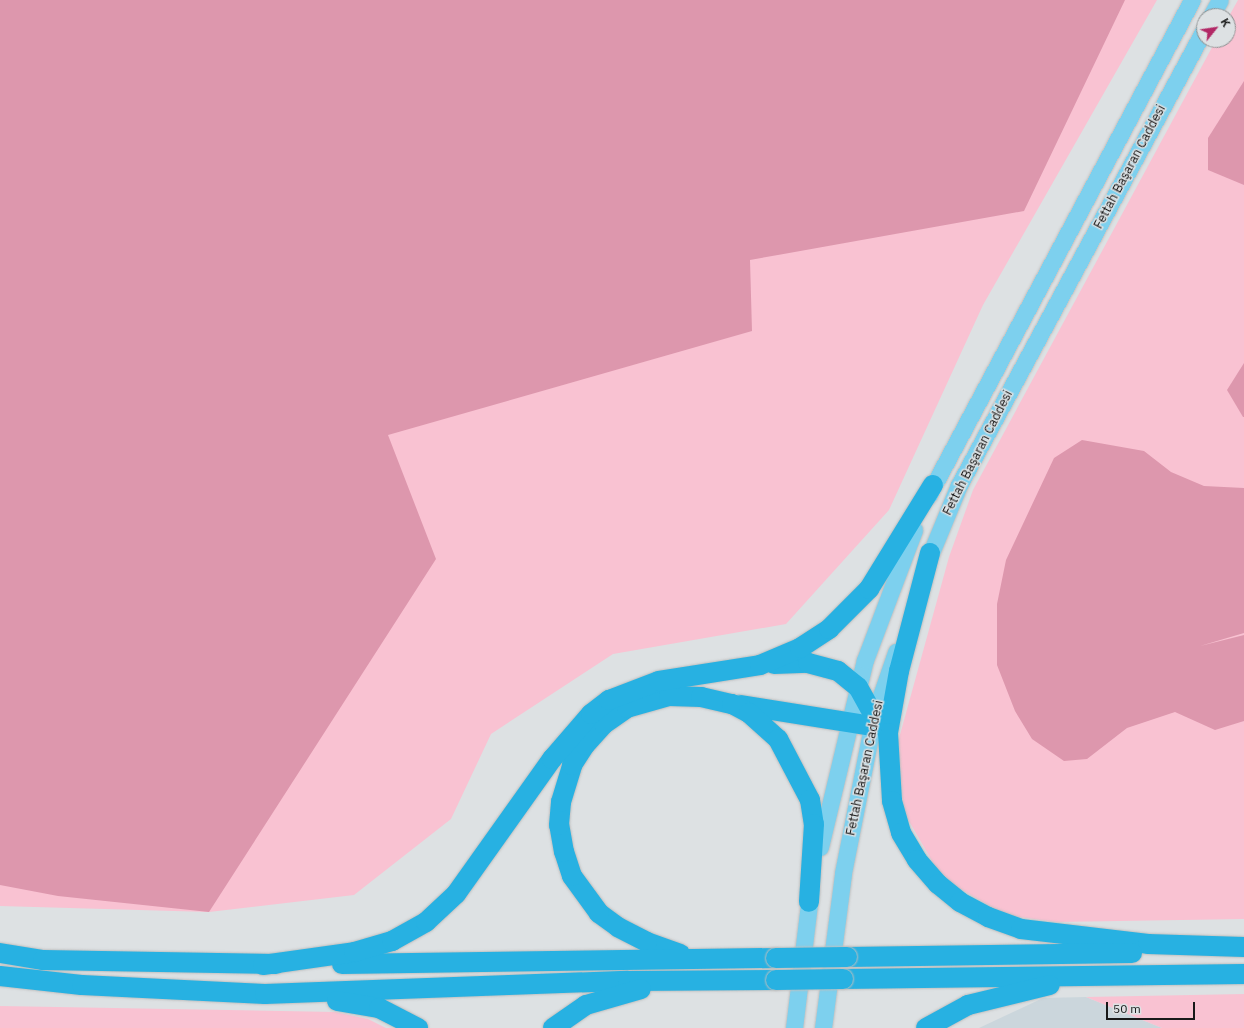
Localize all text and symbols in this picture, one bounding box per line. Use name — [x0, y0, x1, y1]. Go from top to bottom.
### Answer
north arrow — [1196, 8, 1236, 48]
text: K — [1218, 16, 1234, 29]
street label: Fettah Başaran Caddesi — [1091, 102, 1169, 232]
street label: Fettah Başaran Caddesi — [940, 388, 1016, 518]
street label: Fettah Başaran Caddesi — [843, 699, 887, 837]
scale bar — [1108, 994, 1197, 1020]
text: 50 m — [1113, 1001, 1141, 1016]

